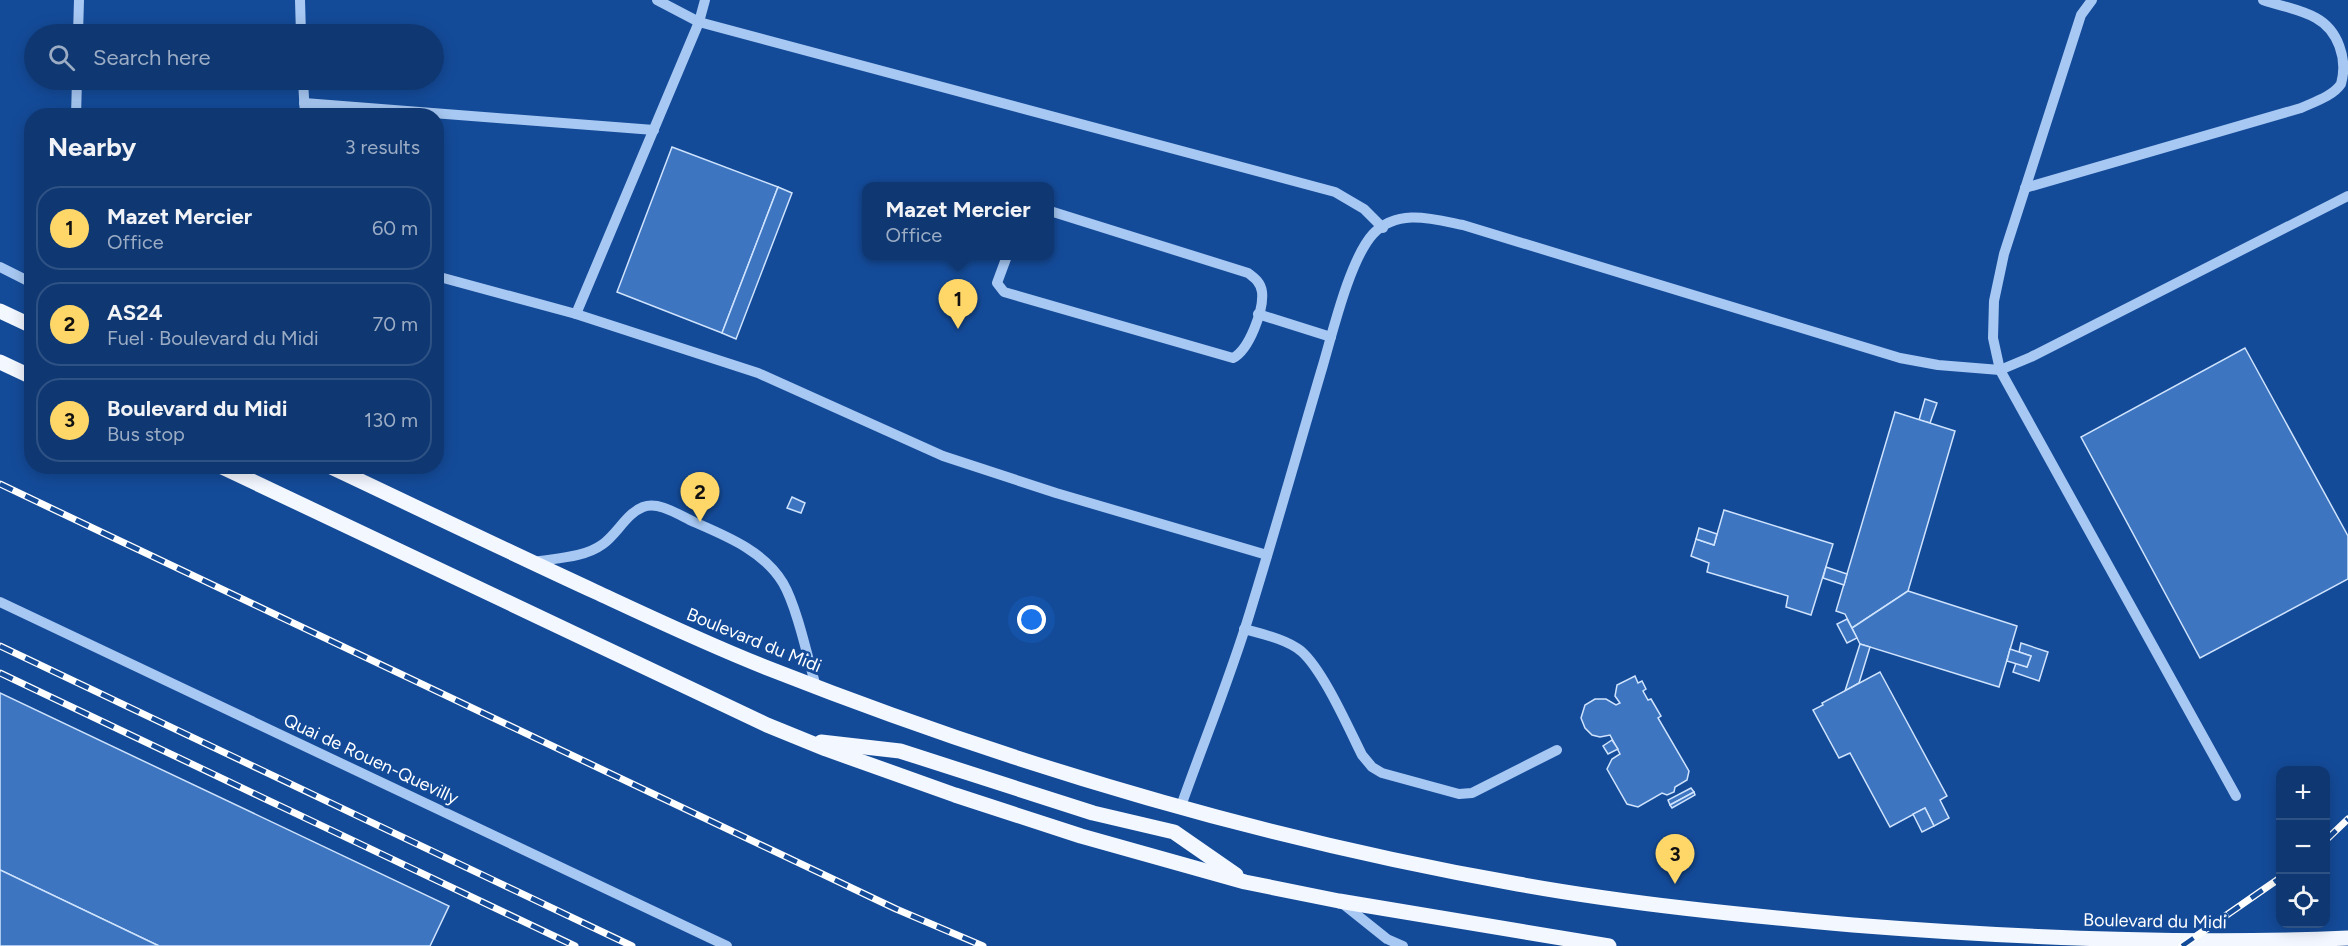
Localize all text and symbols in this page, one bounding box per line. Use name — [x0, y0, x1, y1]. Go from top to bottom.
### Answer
search box — [24, 24, 444, 90]
icon: search — [45, 41, 78, 74]
text: Search here — [93, 44, 211, 71]
text: Nearby — [48, 131, 136, 163]
text: 3 results — [345, 135, 420, 159]
popup — [862, 182, 1054, 260]
text: Mazet Mercier — [885, 196, 1031, 223]
text: Mazet Mercier — [107, 203, 252, 230]
text: 1 — [65, 216, 74, 240]
text: 60 m — [372, 216, 418, 240]
text: Office — [885, 223, 942, 247]
text: Office — [107, 230, 164, 254]
pin: 1 — [938, 280, 978, 329]
text: AS24 — [107, 299, 163, 326]
text: 2 — [64, 312, 75, 336]
text: 70 m — [372, 312, 418, 336]
text: Fuel · Boulevard du Midi — [107, 326, 319, 350]
text: Boulevard du Midi — [107, 395, 287, 422]
text: 3 — [64, 408, 75, 432]
text: 130 m — [364, 408, 418, 432]
text: Bus stop — [107, 422, 185, 446]
pin: 2 — [680, 472, 720, 522]
street label: Boulevard du Midi — [683, 603, 825, 677]
your location — [1017, 605, 1046, 634]
street label: Quai de Rouen-Quevilly — [280, 709, 462, 809]
map controls — [2276, 766, 2330, 928]
button: + — [2276, 766, 2330, 820]
button: − — [2276, 820, 2330, 874]
pin: 3 — [1656, 834, 1694, 884]
button: locate — [2276, 874, 2330, 928]
street label: Boulevard du Midi — [2083, 909, 2227, 933]

